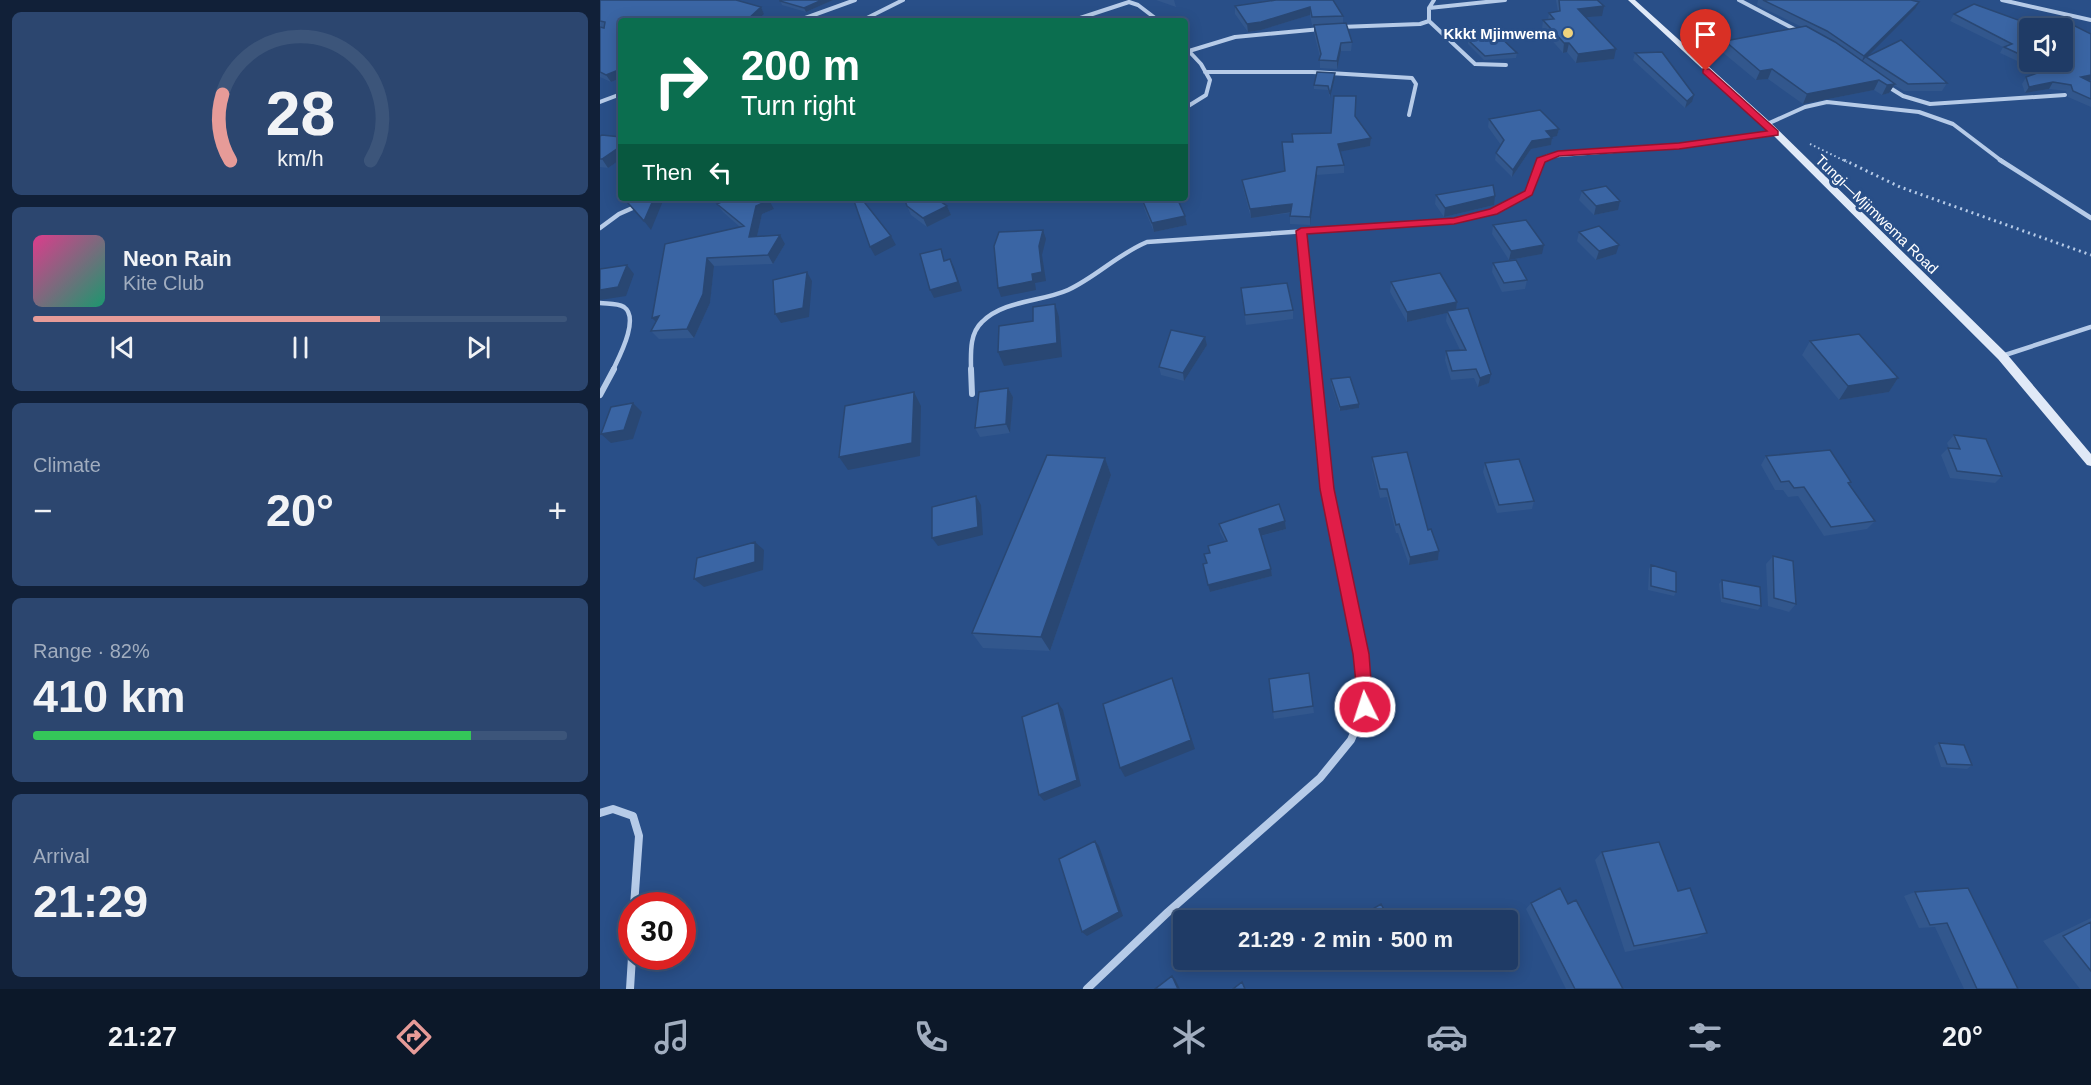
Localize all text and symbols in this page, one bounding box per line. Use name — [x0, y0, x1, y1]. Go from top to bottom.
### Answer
pin — [1680, 9, 1731, 71]
icon: arrive — [1689, 18, 1722, 51]
map controls — [2019, 18, 2073, 72]
button: sound — [2019, 18, 2073, 72]
place label: Kkkt Mjimwema — [1443, 25, 1557, 42]
marker: Kkkt Mjimwema — [1561, 26, 1575, 40]
icon: right — [642, 42, 720, 120]
text: 200 m — [741, 42, 860, 89]
text: 28 — [265, 79, 335, 148]
text: Turn right — [741, 91, 856, 121]
text: km/h — [277, 147, 323, 171]
street label: Tungi—Mjimwema Road — [1812, 151, 1942, 277]
icon: left — [704, 156, 737, 189]
text: Then — [642, 160, 692, 185]
text: Neon Rain — [123, 246, 232, 271]
text: Kite Club — [123, 272, 204, 294]
icon: previous — [106, 331, 139, 364]
icon: pause — [284, 331, 317, 364]
icon: next — [462, 331, 495, 364]
text: Climate — [33, 454, 101, 476]
text: 20° — [266, 485, 334, 536]
text: − — [33, 492, 52, 529]
text: + — [548, 492, 567, 529]
text: Range · 82% — [33, 640, 150, 662]
text: 410 km — [33, 671, 186, 722]
position arrow — [1333, 675, 1397, 739]
text: Arrival — [33, 845, 90, 867]
text: 21:29 — [33, 876, 148, 927]
speed limit sign: 30 — [618, 892, 696, 970]
text: 21:29 · 2 min · 500 m — [1238, 927, 1453, 952]
icon: directions — [393, 1016, 435, 1058]
icon: music — [651, 1016, 693, 1058]
icon: phone — [910, 1016, 952, 1058]
icon: climate — [1168, 1016, 1210, 1058]
icon: car — [1426, 1016, 1468, 1058]
icon: filters — [1684, 1016, 1726, 1058]
text: 21:27 — [108, 1022, 177, 1052]
text: 20° — [1942, 1022, 1983, 1052]

